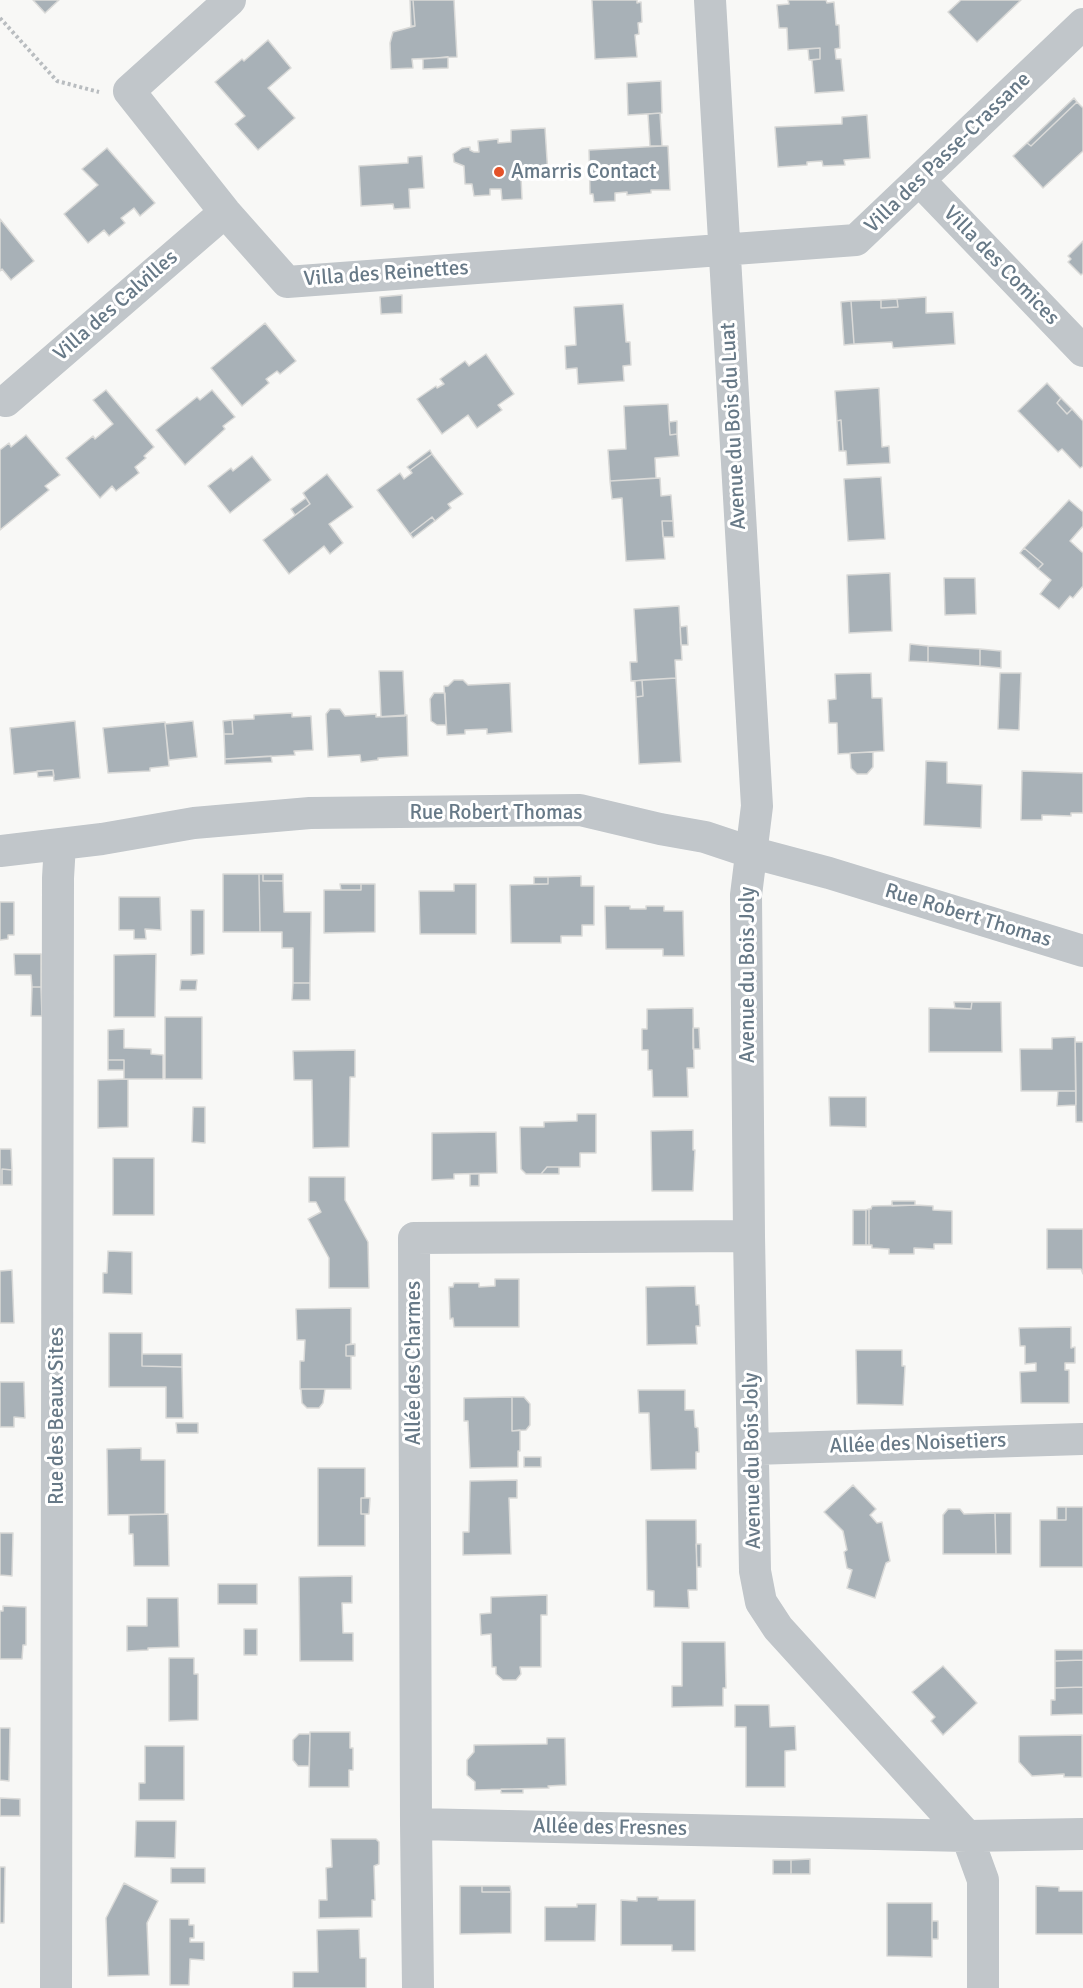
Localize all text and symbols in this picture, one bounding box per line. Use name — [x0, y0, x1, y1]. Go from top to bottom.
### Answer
street label: Villa des Passe-Crassane — [860, 67, 1036, 239]
place label: Amarris Contact — [511, 159, 657, 185]
marker: Amarris Contact — [492, 165, 506, 179]
street label: Villa des Comices — [938, 201, 1064, 331]
street label: Villa des Calvilles — [49, 245, 183, 367]
street label: Villa des Reinettes — [303, 256, 469, 292]
street label: Avenue du Bois du Luat — [716, 322, 752, 530]
street label: Rue Robert Thomas — [410, 800, 582, 826]
street label: Rue Robert Thomas — [882, 879, 1054, 953]
street label: Avenue du Bois Joly — [735, 887, 761, 1063]
street label: Allée des Charmes — [401, 1281, 427, 1445]
street label: Rue des Beaux Sites — [44, 1327, 70, 1505]
street label: Avenue du Bois Joly — [739, 1372, 767, 1550]
street label: Allée des Noisetiers — [829, 1428, 1007, 1460]
street label: Allée des Fresnes — [533, 1814, 687, 1842]

